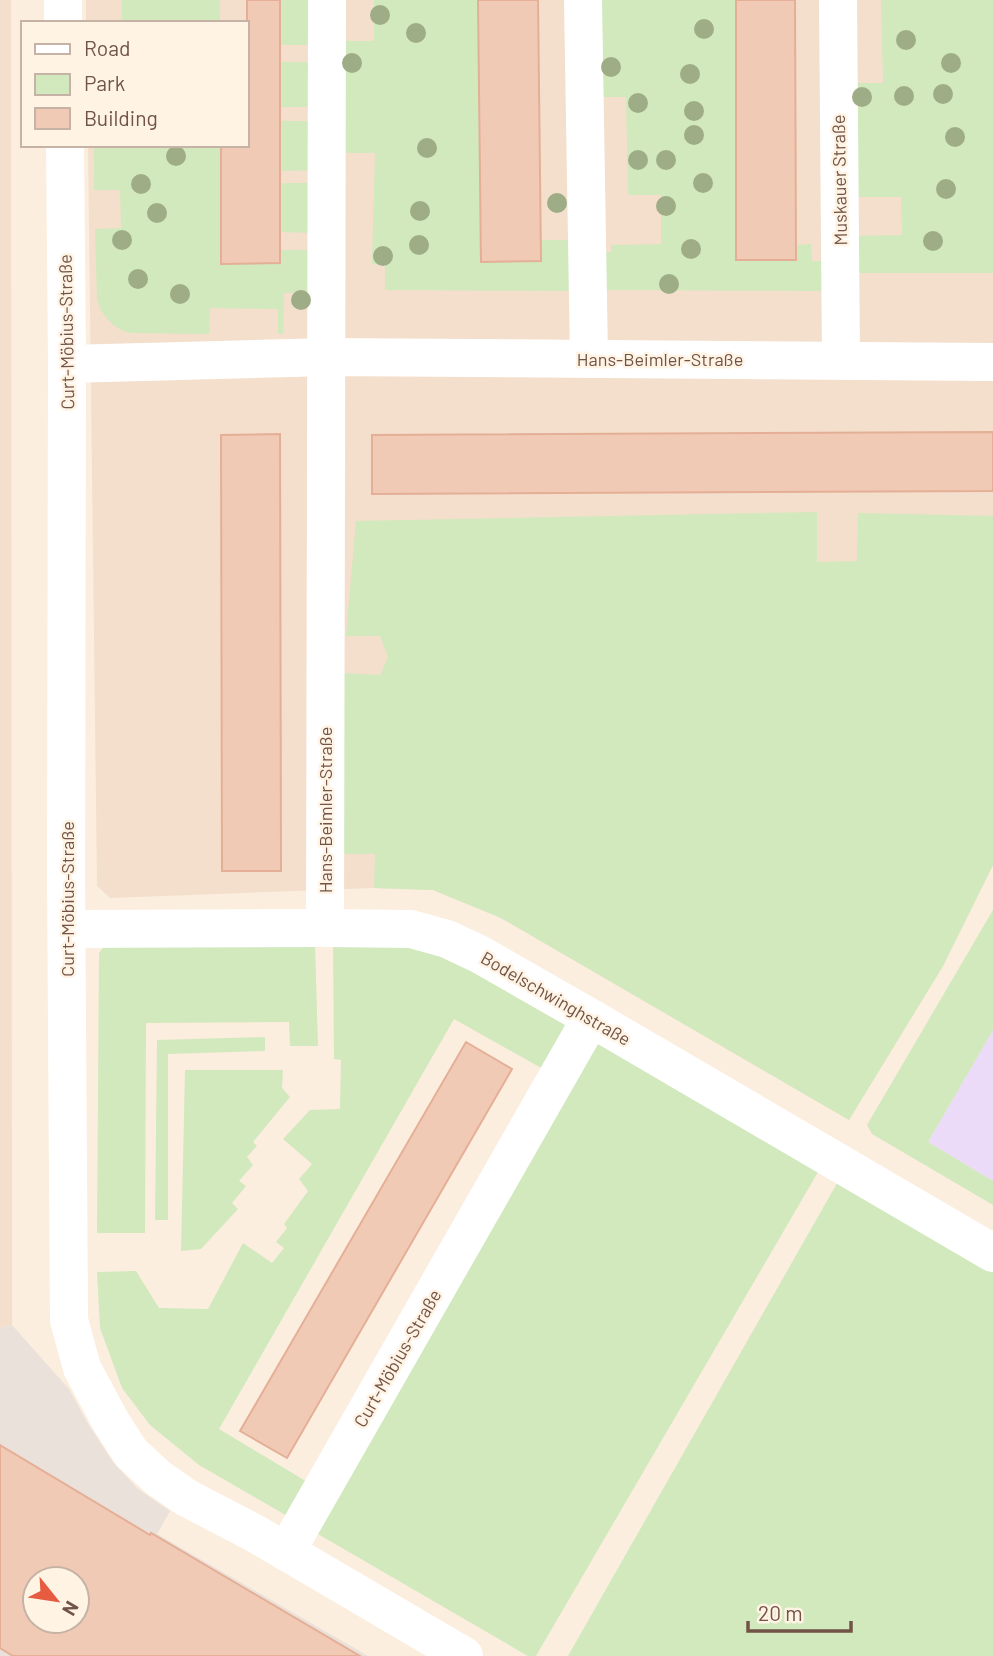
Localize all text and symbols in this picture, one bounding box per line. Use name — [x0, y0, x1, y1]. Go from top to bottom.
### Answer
legend — [21, 21, 248, 147]
text: Road — [84, 35, 130, 60]
text: Park — [84, 70, 125, 95]
text: Building — [84, 105, 158, 130]
street label: Muskauer Straße — [827, 114, 851, 246]
street label: Curt-Möbius-Straße — [54, 254, 78, 410]
street label: Hans-Beimler-Straße — [577, 348, 743, 370]
street label: Hans-Beimler-Straße — [314, 727, 336, 893]
street label: Curt-Möbius-Straße — [56, 821, 78, 977]
street label: Bodelschwinghstraße — [477, 946, 635, 1050]
street label: Curt-Möbius-Straße — [349, 1285, 445, 1431]
north arrow — [21, 1565, 91, 1635]
scale bar — [748, 1590, 851, 1634]
text: N — [58, 1598, 84, 1620]
text: 20 m — [758, 1600, 803, 1625]

